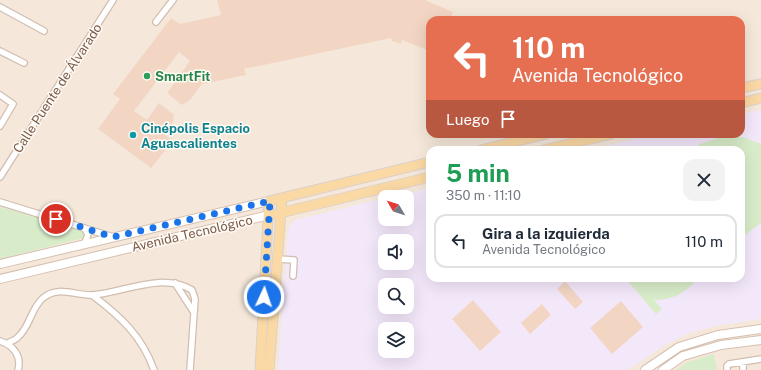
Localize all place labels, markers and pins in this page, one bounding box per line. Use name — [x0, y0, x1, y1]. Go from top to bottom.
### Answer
place label: SmartFit — [155, 69, 211, 84]
marker: SmartFit — [142, 71, 152, 81]
place label: Cinépolis Espacio Aguascalientes — [141, 121, 250, 151]
marker: Cinépolis Espacio Aguascalientes — [128, 130, 138, 140]
pin — [39, 202, 73, 236]

